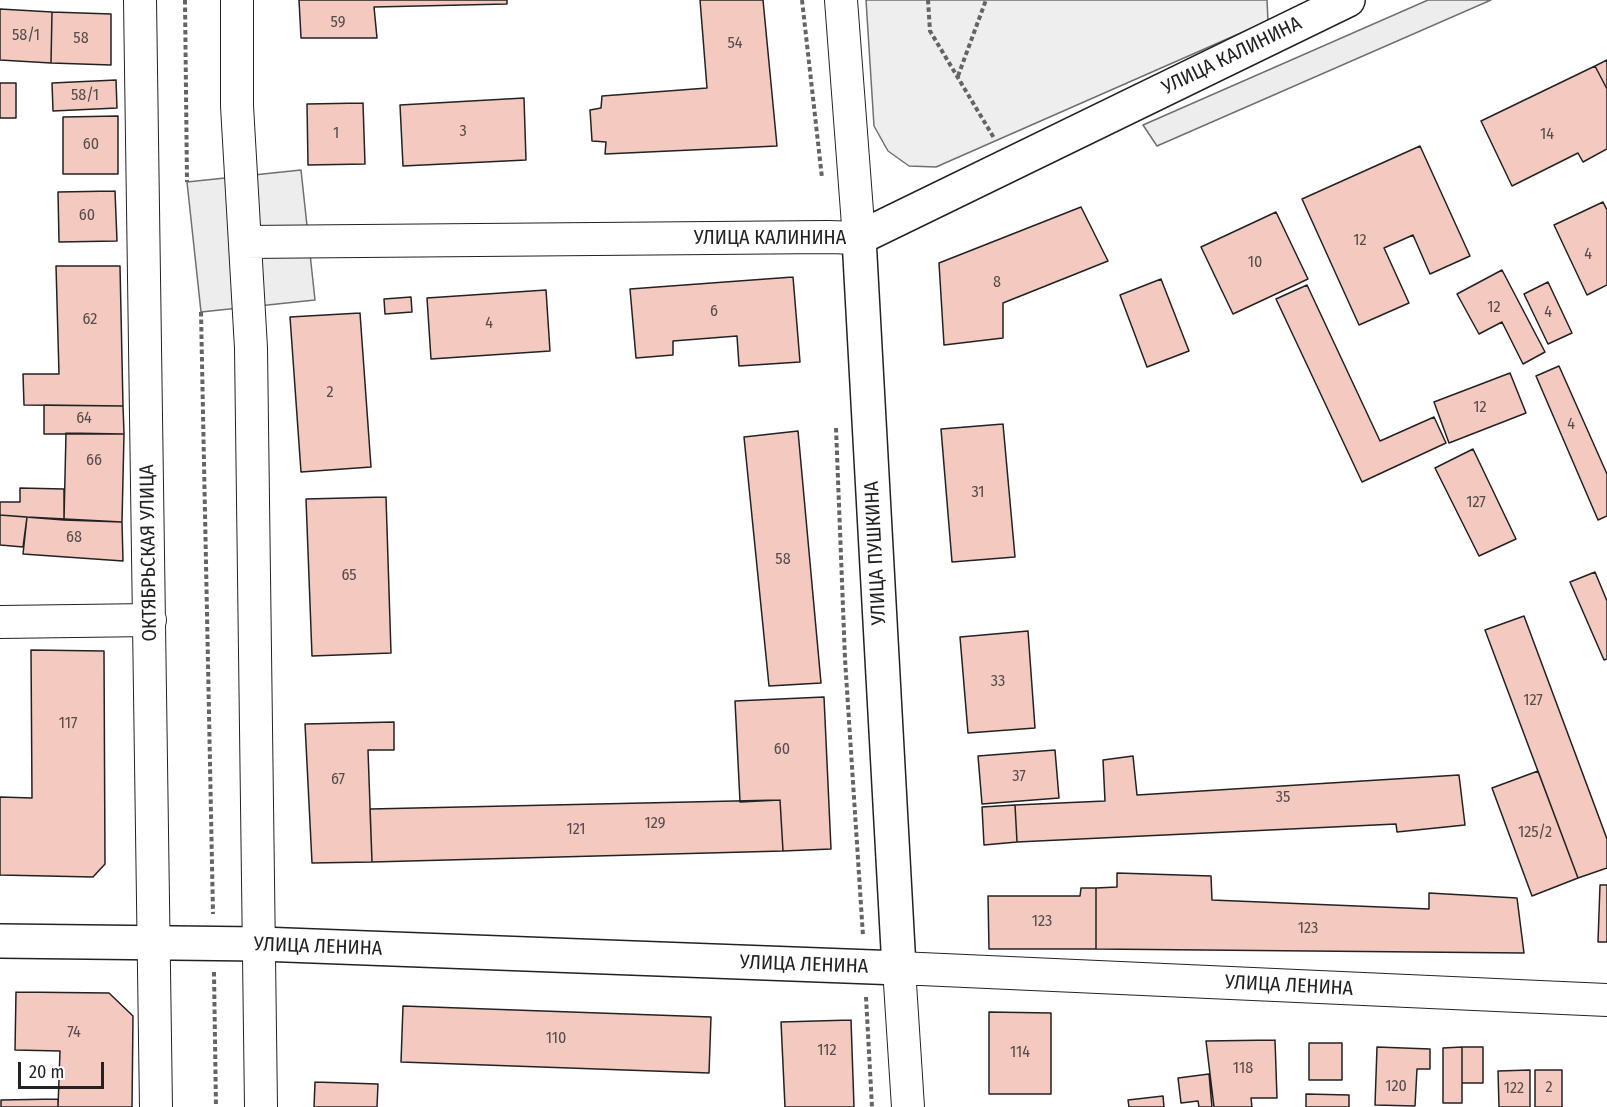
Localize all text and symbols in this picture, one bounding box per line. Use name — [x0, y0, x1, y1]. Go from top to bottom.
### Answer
street label: УЛИЦА КАЛИНИНА — [1158, 12, 1306, 100]
house number: 59 — [331, 13, 345, 33]
house number: 58/1 — [12, 26, 40, 46]
house number: 58 — [73, 29, 89, 49]
house number: 54 — [727, 34, 743, 54]
house number: 58/1 — [71, 86, 99, 106]
house number: 3 — [459, 122, 467, 142]
house number: 1 — [333, 124, 339, 144]
house number: 14 — [1540, 125, 1554, 145]
house number: 60 — [83, 135, 99, 155]
house number: 60 — [79, 206, 95, 226]
street label: УЛИЦА КАЛИНИНА — [694, 226, 846, 250]
house number: 12 — [1353, 231, 1367, 251]
house number: 4 — [1584, 245, 1592, 265]
house number: 10 — [1248, 253, 1262, 273]
house number: 8 — [993, 273, 1001, 293]
house number: 12 — [1487, 298, 1501, 318]
house number: 6 — [710, 302, 718, 322]
house number: 4 — [1544, 303, 1552, 323]
house number: 62 — [83, 310, 97, 330]
house number: 4 — [485, 314, 493, 334]
house number: 2 — [326, 383, 334, 403]
house number: 12 — [1473, 398, 1487, 418]
house number: 64 — [76, 409, 92, 429]
house number: 4 — [1567, 415, 1575, 435]
house number: 66 — [86, 451, 102, 471]
street label: ОКТЯБРЬСКАЯ УЛИЦА — [135, 464, 163, 642]
street label: УЛИЦА ПУШКИНА — [860, 480, 892, 626]
house number: 31 — [971, 483, 985, 503]
house number: 127 — [1466, 493, 1486, 513]
house number: 68 — [66, 528, 82, 548]
house number: 58 — [775, 550, 791, 570]
house number: 65 — [341, 566, 357, 586]
house number: 33 — [991, 672, 1005, 692]
house number: 127 — [1523, 691, 1543, 711]
house number: 117 — [59, 714, 77, 734]
house number: 60 — [774, 740, 790, 760]
house number: 37 — [1012, 767, 1026, 787]
house number: 67 — [331, 770, 345, 790]
house number: 35 — [1276, 788, 1290, 808]
house number: 129 — [645, 814, 665, 834]
house number: 121 — [566, 820, 586, 840]
house number: 125/2 — [1518, 823, 1552, 843]
house number: 123 — [1032, 912, 1052, 932]
house number: 123 — [1298, 919, 1318, 939]
street label: УЛИЦА ЛЕНИНА — [253, 933, 383, 961]
street label: УЛИЦА ЛЕНИНА — [739, 951, 869, 979]
street label: УЛИЦА ЛЕНИНА — [1224, 971, 1354, 1001]
house number: 74 — [67, 1023, 81, 1043]
house number: 110 — [546, 1029, 566, 1049]
house number: 112 — [817, 1041, 837, 1061]
house number: 114 — [1010, 1043, 1030, 1063]
scale bar — [21, 1050, 106, 1088]
house number: 118 — [1233, 1059, 1253, 1079]
text: 20 m — [29, 1061, 64, 1083]
house number: 120 — [1385, 1077, 1407, 1097]
house number: 2 — [1545, 1078, 1553, 1098]
house number: 122 — [1504, 1079, 1524, 1099]

